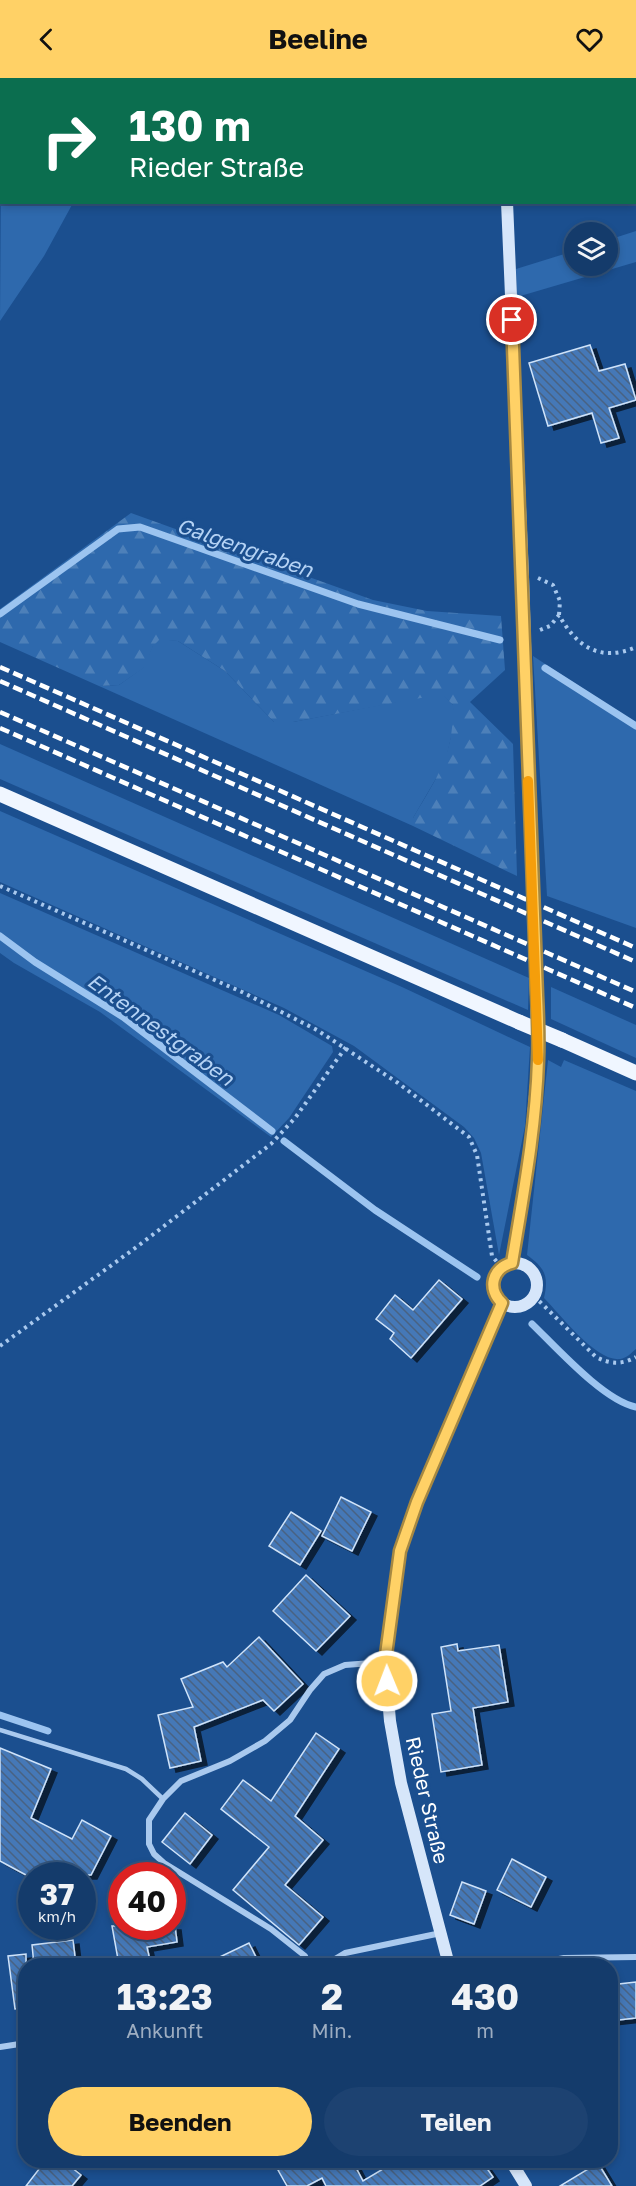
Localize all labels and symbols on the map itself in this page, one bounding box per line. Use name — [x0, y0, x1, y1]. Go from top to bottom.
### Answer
pin — [486, 294, 537, 345]
water label: Galgengraben — [174, 512, 317, 583]
water label: Entennestgraben — [83, 967, 240, 1091]
position arrow — [355, 1649, 419, 1713]
street label: Rieder Straße — [402, 1734, 454, 1866]
speed limit sign: 40 — [108, 1862, 186, 1940]

